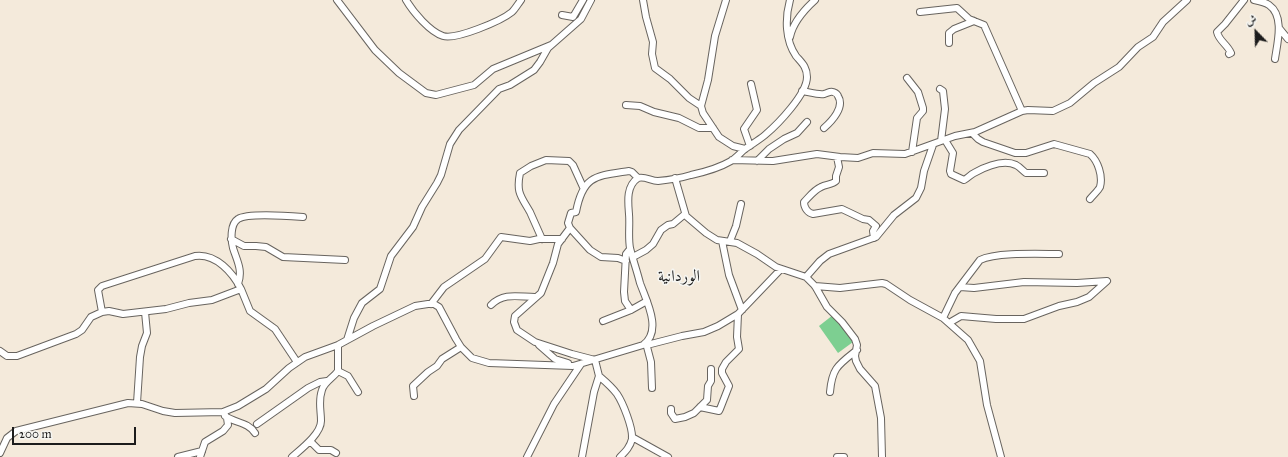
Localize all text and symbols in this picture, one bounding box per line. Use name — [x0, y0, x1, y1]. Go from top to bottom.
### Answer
north arrow — [1236, 12, 1276, 52]
text: ش — [1244, 12, 1259, 29]
district label: الوردانية — [658, 267, 700, 287]
scale bar — [14, 419, 138, 445]
text: 200 m — [19, 427, 52, 441]

